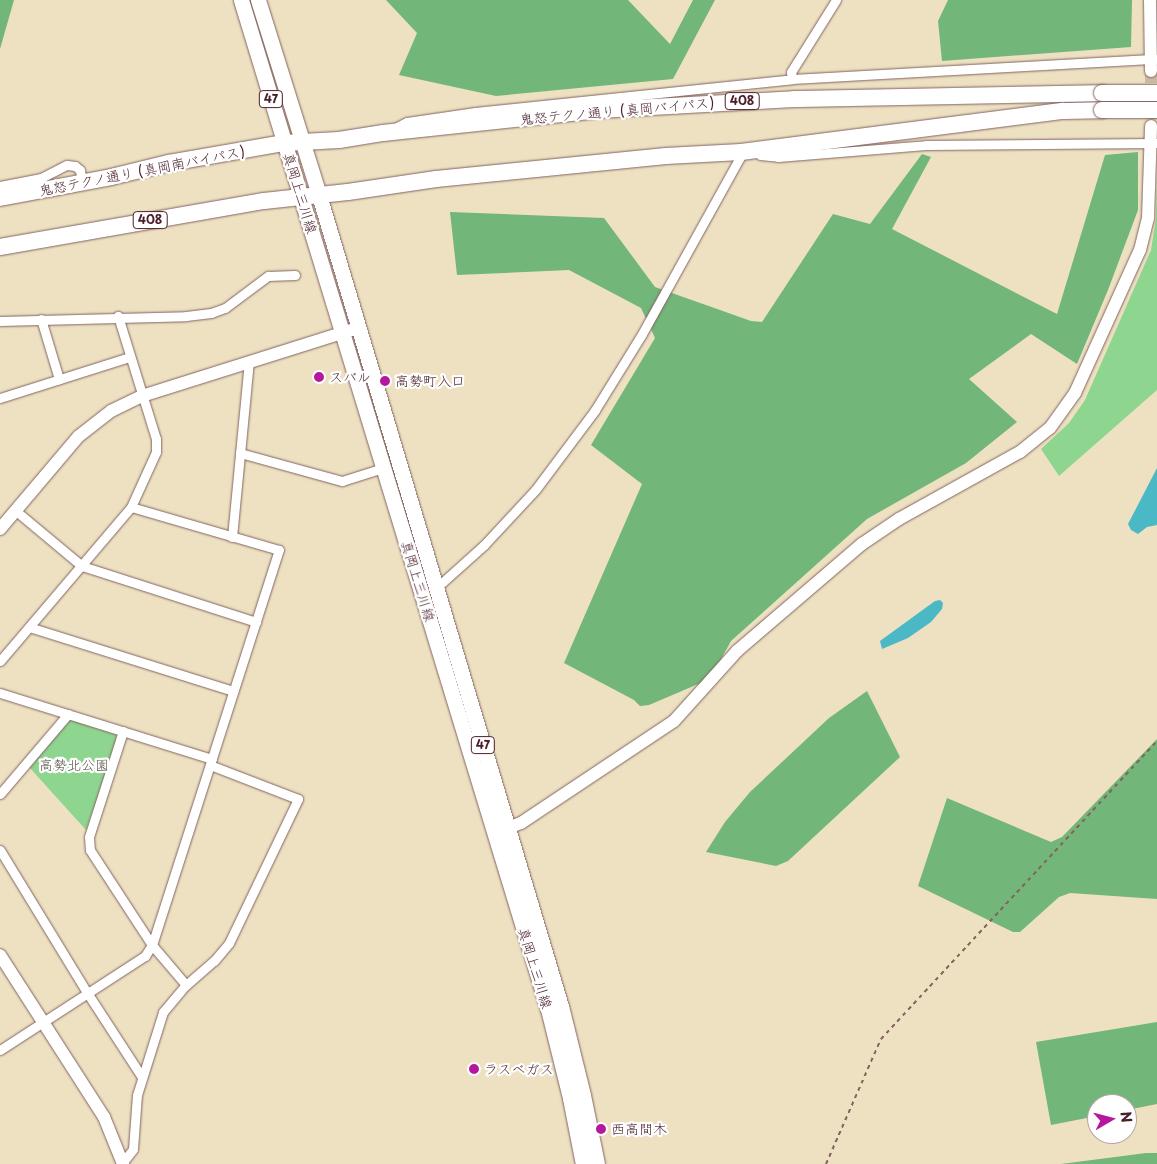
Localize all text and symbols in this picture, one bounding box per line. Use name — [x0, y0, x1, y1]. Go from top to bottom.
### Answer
road number: 47 — [258, 90, 284, 108]
road number: 408 — [724, 92, 760, 110]
street label: 鬼怒テクノ通り (真岡バイパス) — [518, 94, 716, 128]
street label: 鬼怒テクノ通り (真岡南バイパス) — [37, 143, 247, 199]
street label: 真岡上三川線 — [280, 150, 320, 236]
road number: 408 — [132, 210, 168, 230]
place label: スバル — [329, 369, 371, 385]
marker: スバル — [313, 371, 325, 383]
place label: 高勢町入口 — [395, 373, 465, 389]
marker: 高勢町入口 — [379, 375, 391, 387]
street label: 真岡上三川線 — [398, 538, 438, 624]
road number: 47 — [470, 736, 496, 754]
park label: 高勢北公園 — [39, 757, 109, 773]
street label: 真岡上三川線 — [515, 925, 555, 1011]
place label: ラスベガス — [484, 1061, 554, 1077]
marker: ラスベガス — [468, 1063, 480, 1075]
north arrow — [1087, 1094, 1137, 1144]
text: N — [1115, 1110, 1138, 1124]
place label: 西高間木 — [611, 1121, 667, 1137]
marker: 西高間木 — [595, 1123, 607, 1135]

